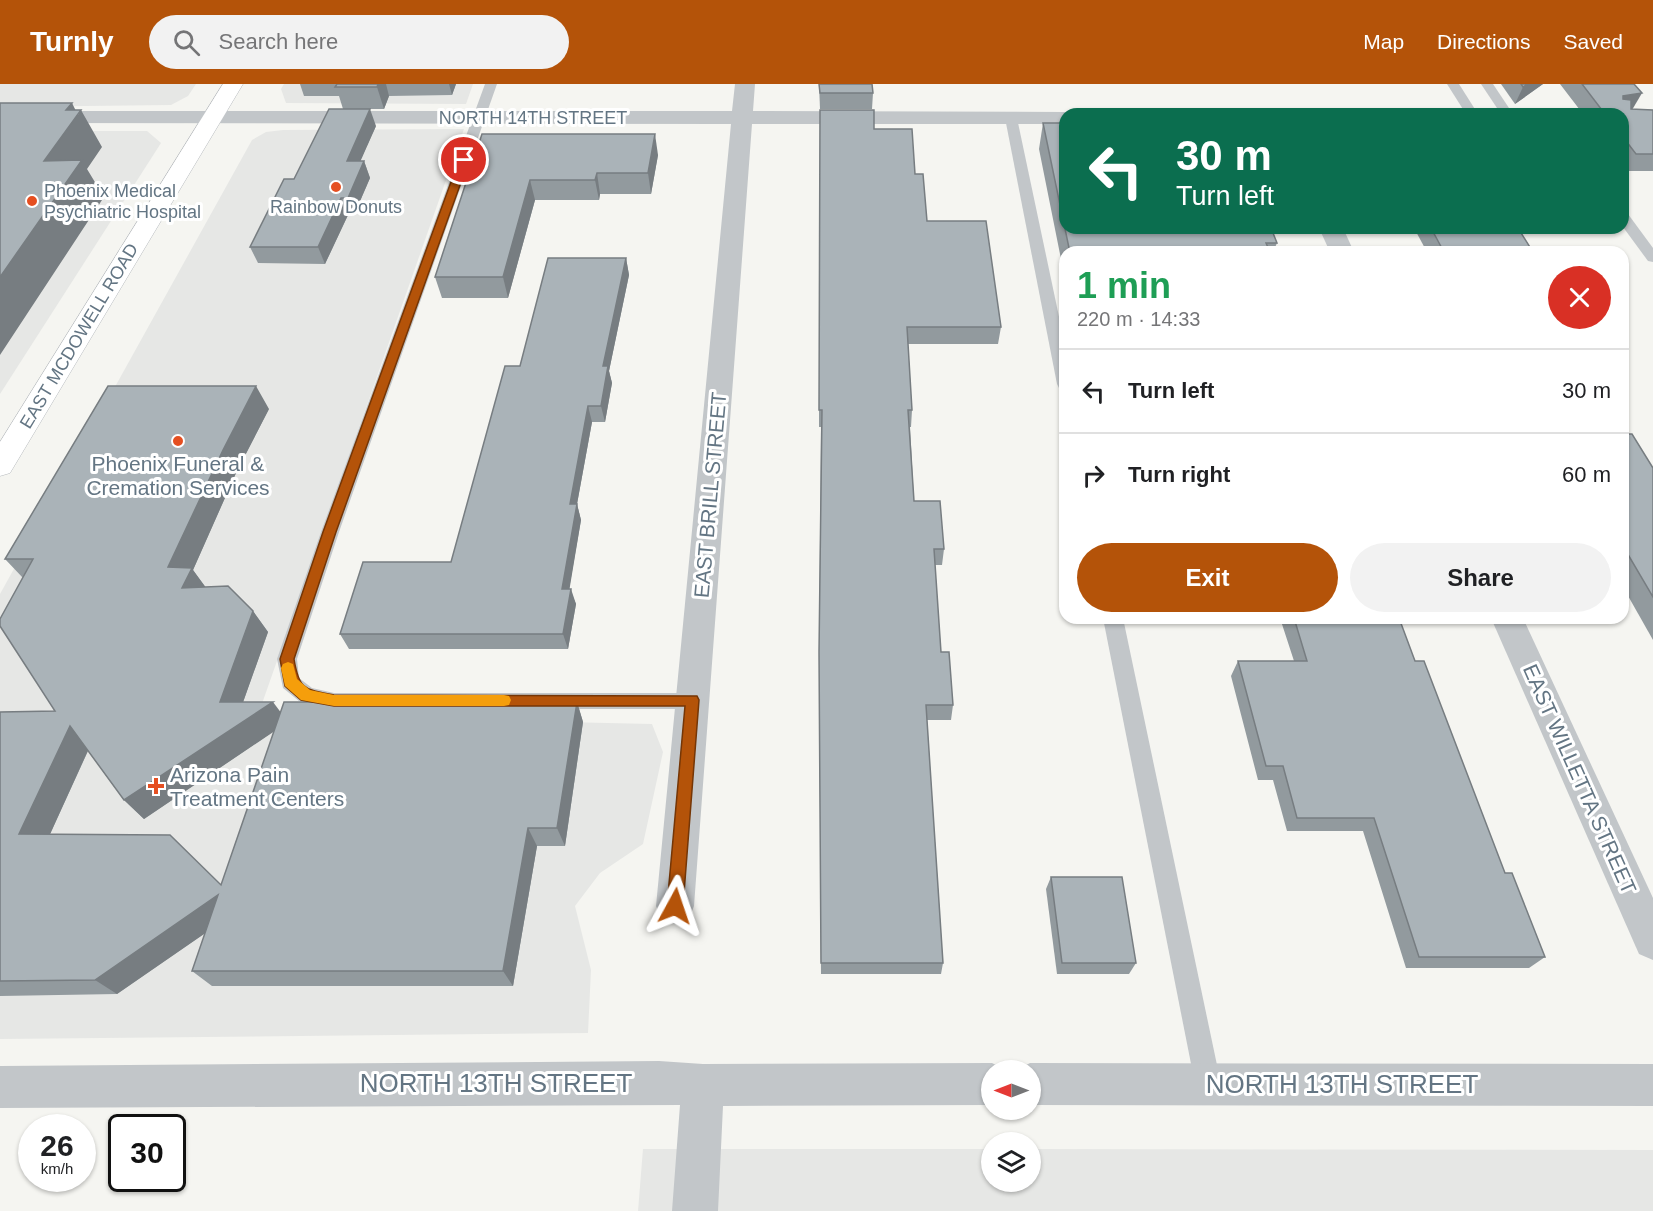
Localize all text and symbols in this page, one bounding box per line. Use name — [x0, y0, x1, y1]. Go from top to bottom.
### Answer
search box — [149, 15, 569, 69]
text: Turnly — [30, 26, 113, 57]
icon: search — [170, 26, 203, 59]
text: Search here — [218, 29, 338, 54]
text: Map — [1363, 30, 1404, 53]
text: Directions — [1437, 30, 1530, 53]
text: Saved — [1563, 30, 1623, 53]
street label: NORTH 14TH STREET — [439, 108, 627, 128]
icon: left — [1077, 132, 1155, 210]
text: 30 m — [1176, 132, 1272, 179]
pin — [438, 134, 489, 185]
icon: arrive — [447, 143, 480, 176]
marker: Rainbow Donuts — [329, 180, 343, 194]
place label: Phoenix Medical Psychiatric Hospital — [44, 181, 201, 222]
text: Turn left — [1176, 181, 1274, 211]
marker: Phoenix Medical Psychiatric Hospital — [25, 194, 39, 208]
place label: Rainbow Donuts — [270, 197, 402, 217]
street label: EAST MCDOWELL ROAD — [16, 240, 142, 432]
text: 1 min — [1077, 265, 1171, 306]
button: close — [1548, 266, 1611, 329]
text: 220 m · 14:33 — [1077, 308, 1200, 330]
icon: left — [1077, 375, 1110, 408]
text: Turn left — [1128, 378, 1214, 403]
text: 30 m — [1562, 378, 1611, 403]
street label: EAST BRILL STREET — [690, 391, 730, 599]
marker: Phoenix Funeral & Cremation Services — [171, 434, 185, 448]
place label: Phoenix Funeral & Cremation Services — [86, 452, 270, 499]
icon: right — [1077, 459, 1110, 492]
text: Turn right — [1128, 462, 1230, 487]
text: 60 m — [1562, 462, 1611, 487]
button: Exit — [1077, 543, 1338, 612]
button: Share — [1350, 543, 1611, 612]
street label: EAST WILLETTA STREET — [1519, 661, 1641, 898]
place label: Arizona Pain Treatment Centers — [170, 763, 344, 810]
marker: Arizona Pain Treatment Centers — [147, 777, 165, 795]
position arrow — [643, 874, 707, 938]
north arrow — [981, 1060, 1041, 1120]
map controls — [981, 1060, 1041, 1192]
street label: NORTH 13TH STREET — [360, 1068, 632, 1098]
street label: NORTH 13TH STREET — [1206, 1069, 1478, 1099]
speed limit sign: 30 — [108, 1114, 186, 1192]
text: 26 — [40, 1129, 74, 1162]
button: layers — [981, 1132, 1041, 1192]
text: km/h — [41, 1160, 73, 1177]

